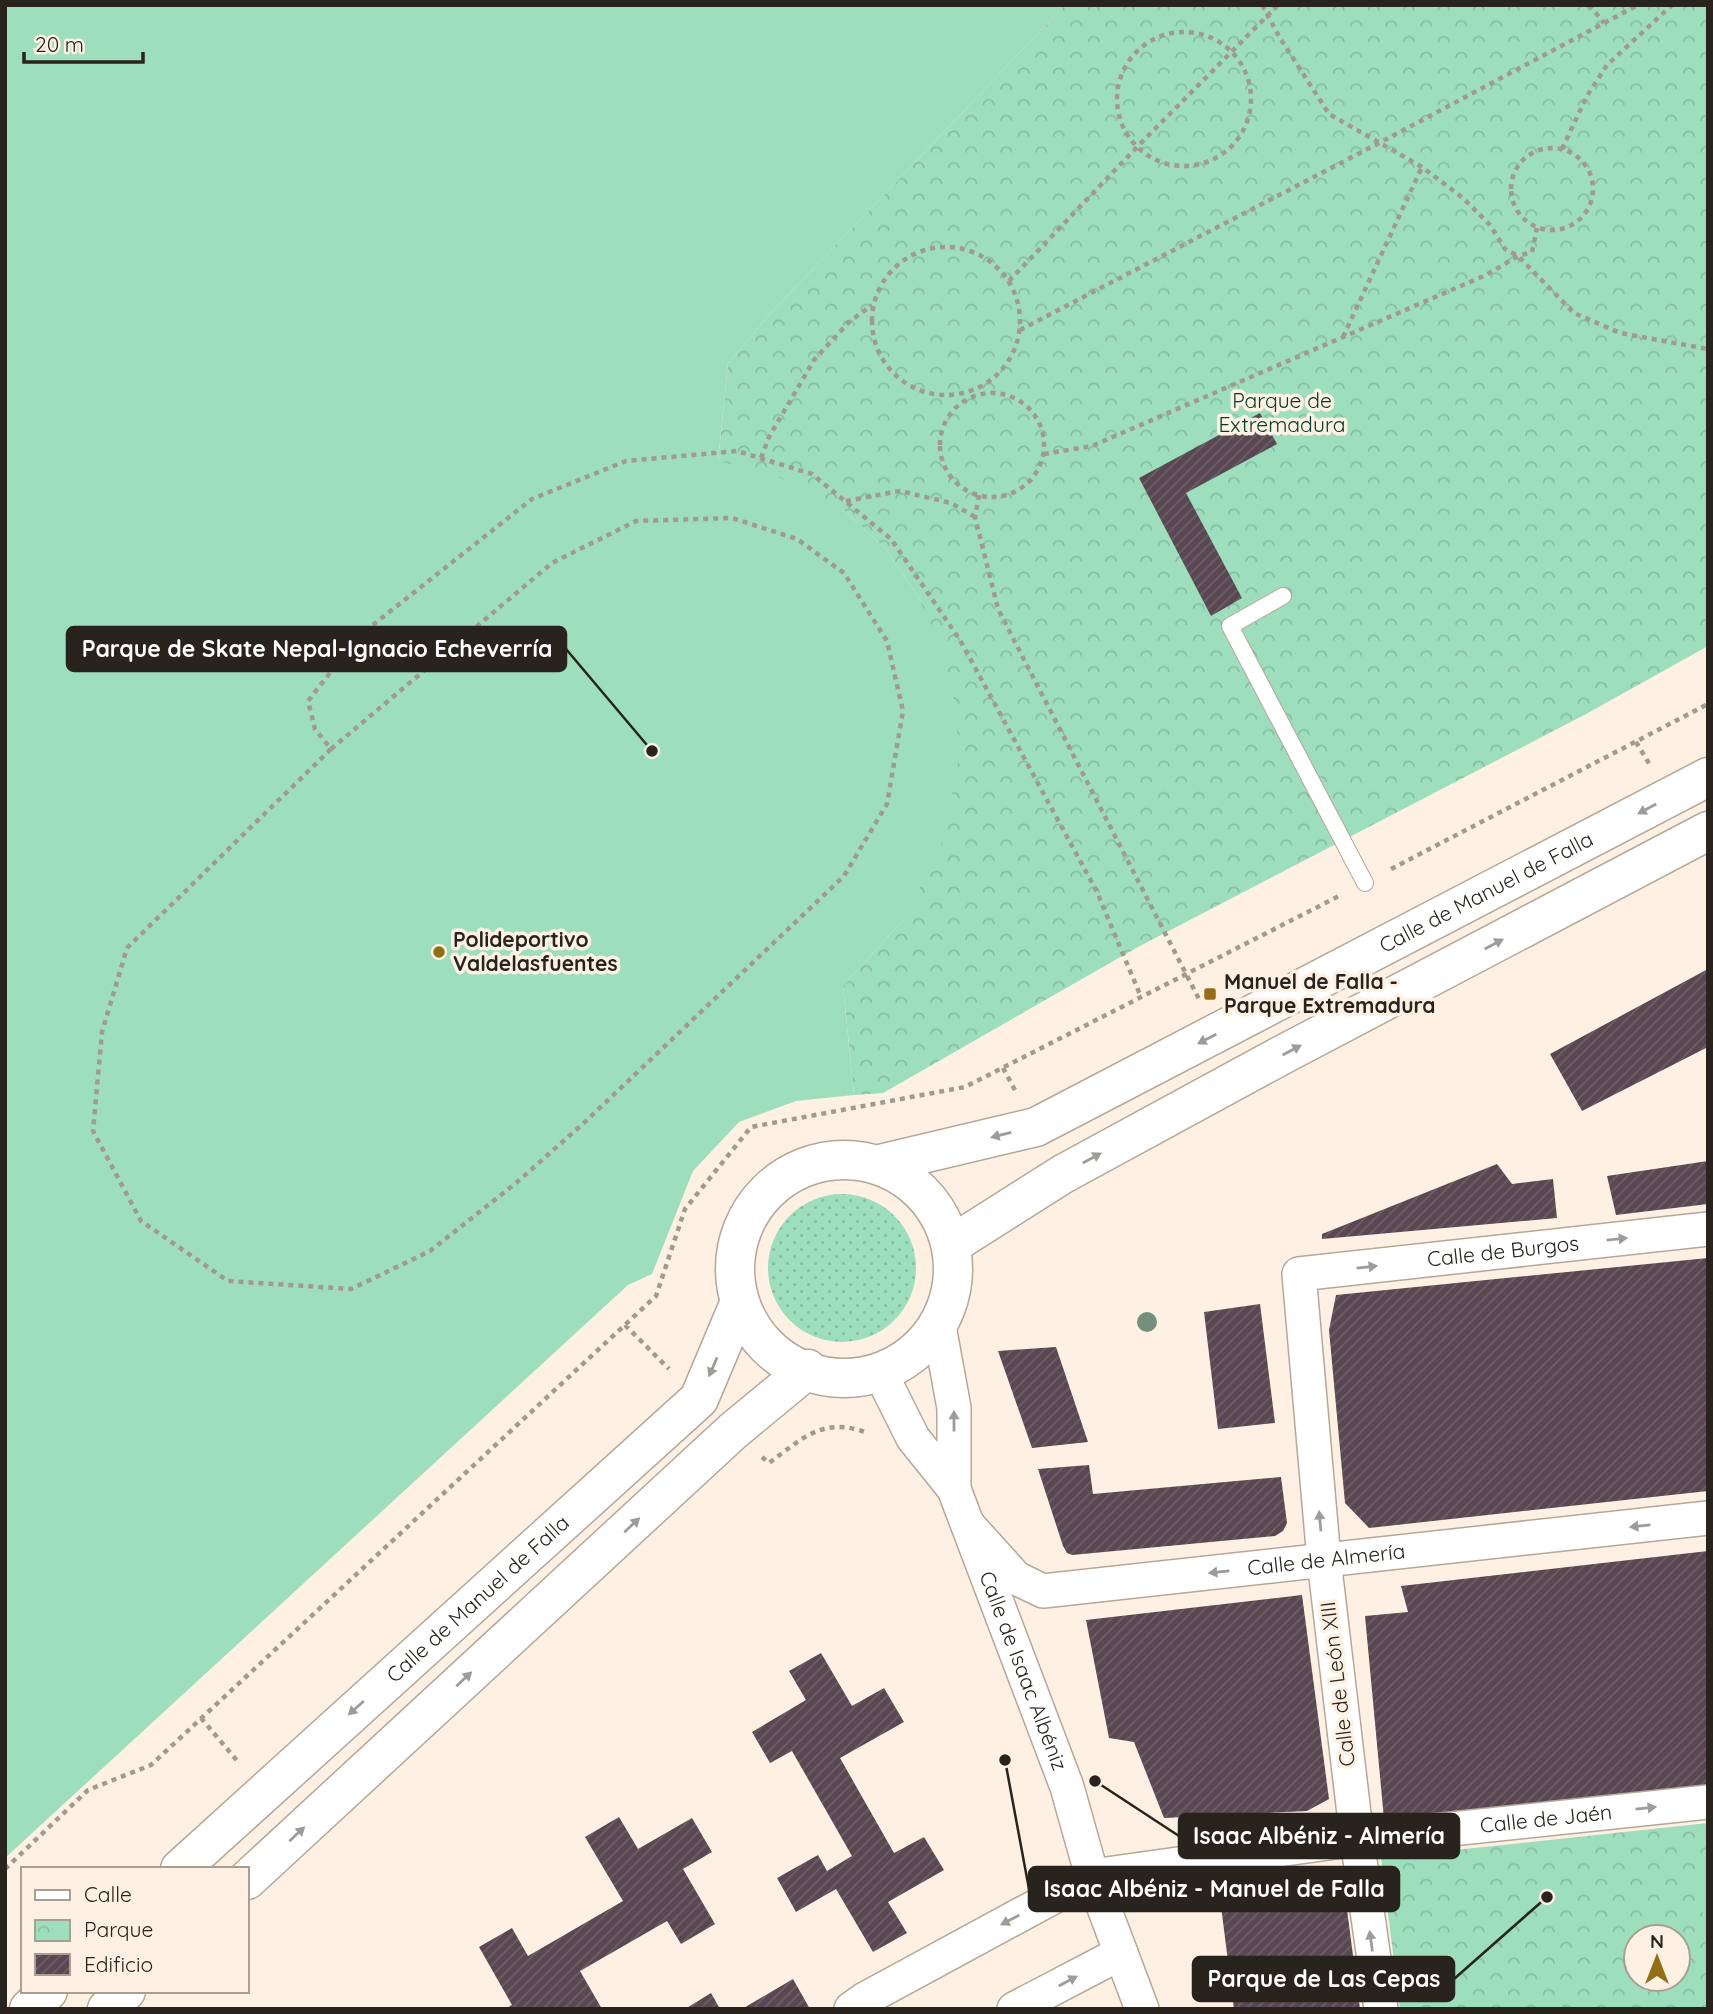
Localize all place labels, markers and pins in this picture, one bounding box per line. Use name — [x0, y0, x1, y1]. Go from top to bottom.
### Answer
callout: Parque de Skate Nepal-Ignacio Echeverría — [67, 627, 566, 671]
place label: Polideportivo Valdelasfuentes — [453, 926, 618, 976]
marker: Polideportivo Valdelasfuentes — [431, 944, 447, 960]
place label: Manuel de Falla - Parque Extremadura — [1224, 968, 1436, 1018]
marker: Manuel de Falla - Parque Extremadura — [1202, 986, 1218, 1002]
callout: Isaac Albéniz - Almería — [1179, 1814, 1459, 1858]
callout: Isaac Albéniz - Manuel de Falla — [1029, 1867, 1399, 1911]
callout: Parque de Las Cepas — [1193, 1957, 1454, 2001]

